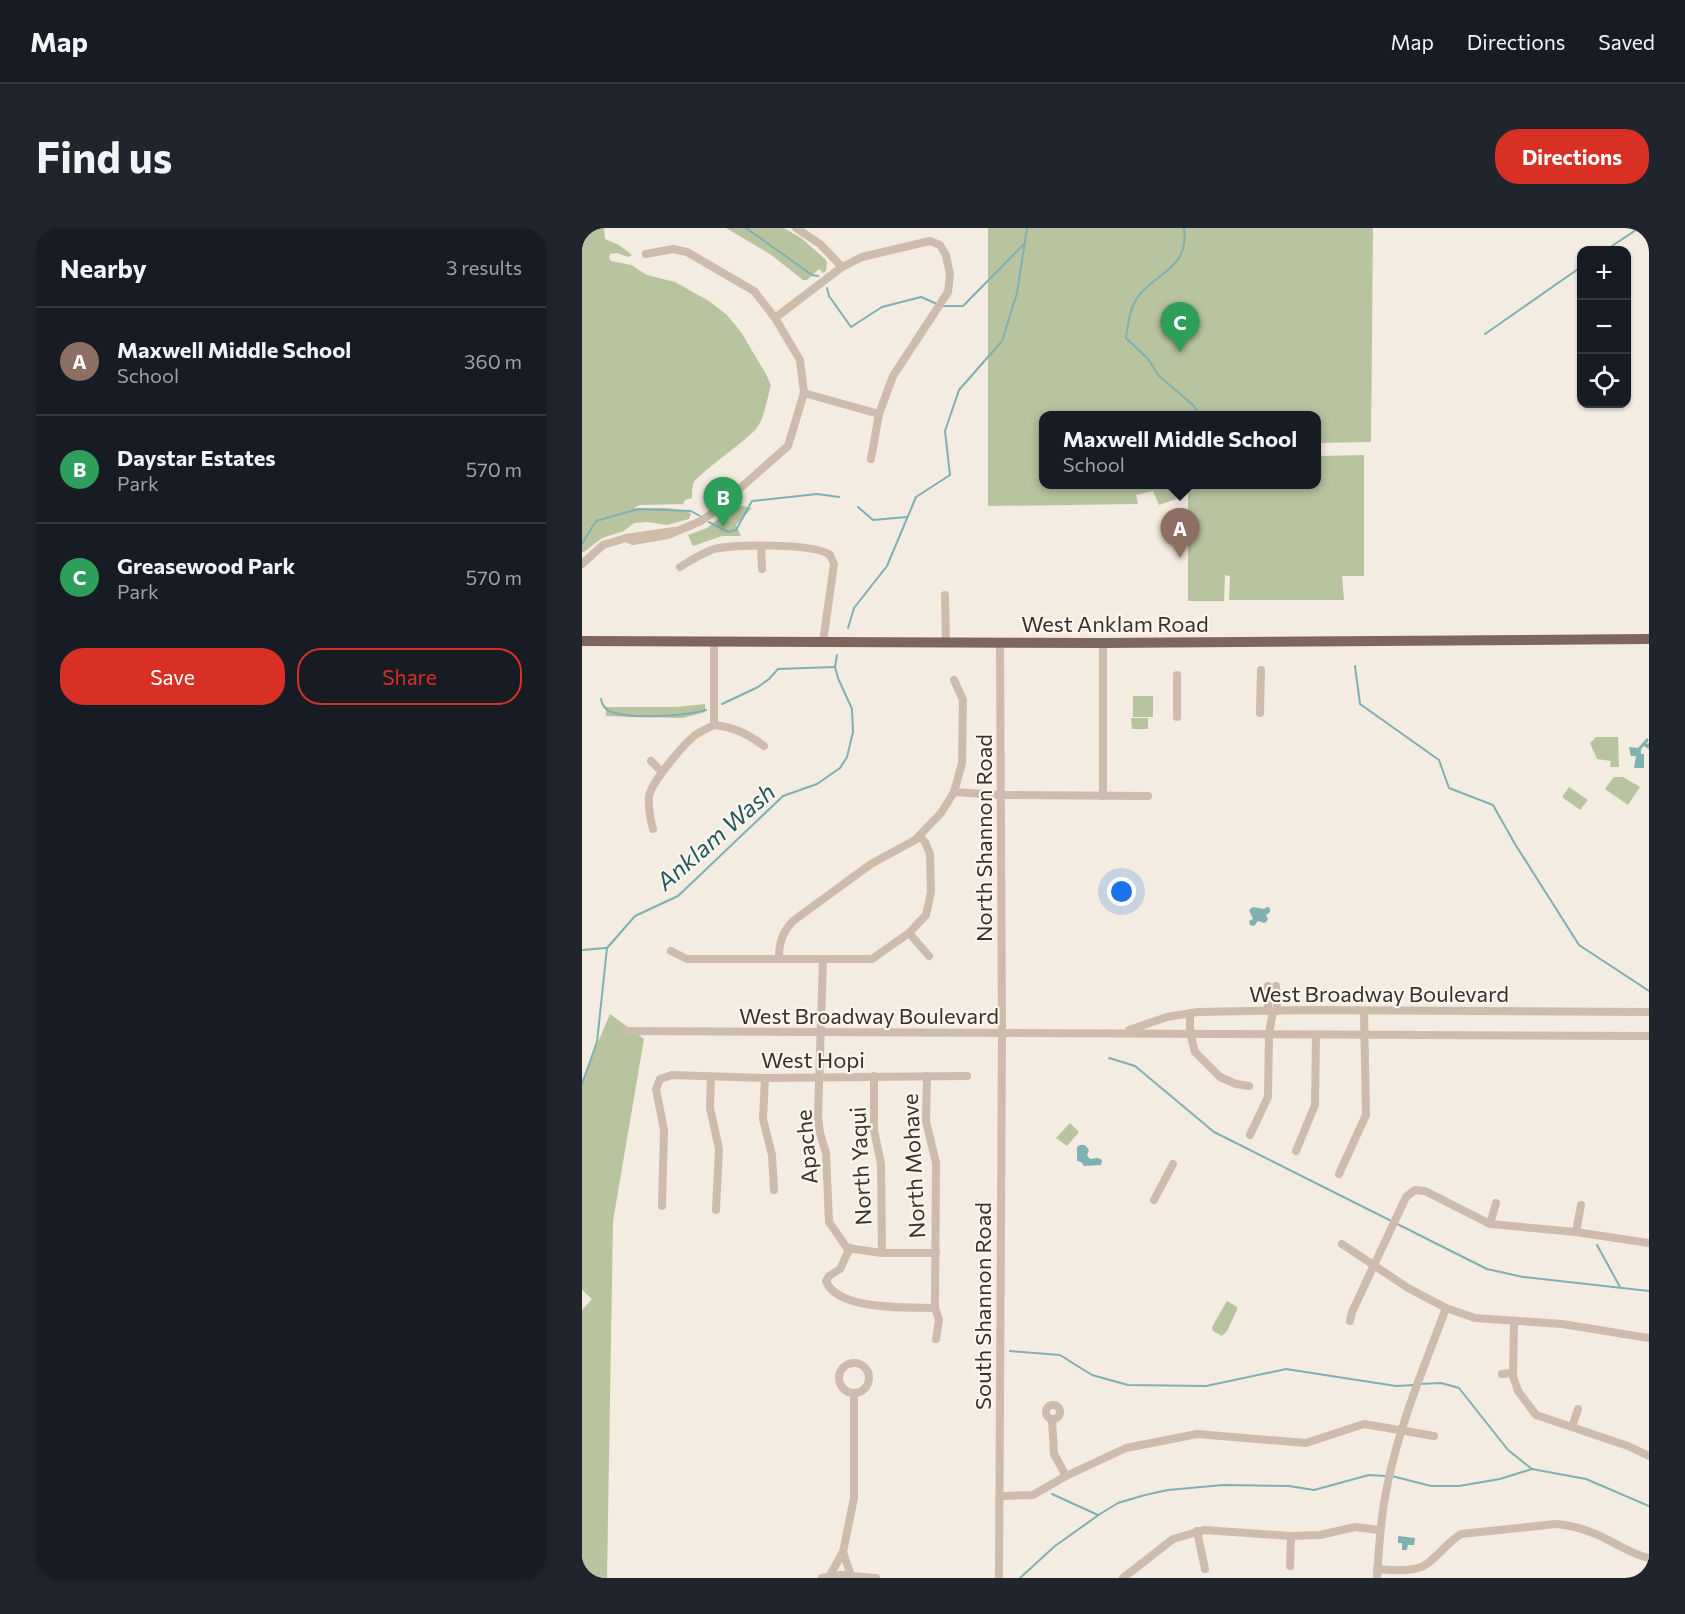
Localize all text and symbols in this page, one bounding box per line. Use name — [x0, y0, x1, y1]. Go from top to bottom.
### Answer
text: Map — [30, 24, 88, 58]
text: Map — [1391, 29, 1434, 54]
text: Directions — [1467, 29, 1565, 54]
text: Saved — [1598, 29, 1655, 54]
button: Directions — [1495, 129, 1649, 184]
text: Find us — [36, 130, 172, 182]
map controls — [1577, 246, 1631, 408]
button: + — [1577, 246, 1631, 300]
text: Nearby — [60, 252, 147, 283]
text: 3 results — [446, 255, 522, 279]
button: − — [1577, 300, 1631, 354]
pin: C — [1160, 302, 1200, 352]
text: Maxwell Middle School — [117, 336, 351, 363]
text: A — [72, 349, 87, 373]
text: 360 m — [464, 349, 522, 373]
button: locate — [1577, 354, 1631, 408]
text: School — [117, 363, 179, 387]
popup — [1039, 411, 1321, 489]
text: Maxwell Middle School — [1063, 425, 1297, 452]
text: Daystar Estates — [117, 444, 276, 471]
text: School — [1063, 452, 1125, 476]
text: B — [73, 457, 86, 481]
text: 570 m — [466, 457, 522, 481]
text: Park — [117, 471, 159, 495]
pin: B — [704, 478, 742, 527]
pin: A — [1160, 508, 1200, 558]
text: Greasewood Park — [117, 552, 295, 579]
text: C — [73, 565, 86, 589]
text: 570 m — [466, 565, 522, 589]
text: Park — [117, 579, 159, 603]
street label: West Anklam Road — [1021, 610, 1209, 637]
button: Save — [60, 648, 285, 705]
button: Share — [297, 648, 522, 705]
street label: North Shannon Road — [970, 734, 997, 942]
water label: Anklam Wash — [649, 777, 780, 896]
your location — [1107, 877, 1136, 906]
street label: West Broadway Boulevard — [1249, 980, 1509, 1007]
street label: West Broadway Boulevard — [739, 1002, 999, 1029]
street label: West Hopi — [761, 1046, 865, 1073]
street label: North Mohave — [896, 1093, 930, 1239]
street label: North Yaqui — [843, 1106, 877, 1226]
street label: Apache — [789, 1109, 823, 1185]
street label: South Shannon Road — [969, 1202, 996, 1410]

